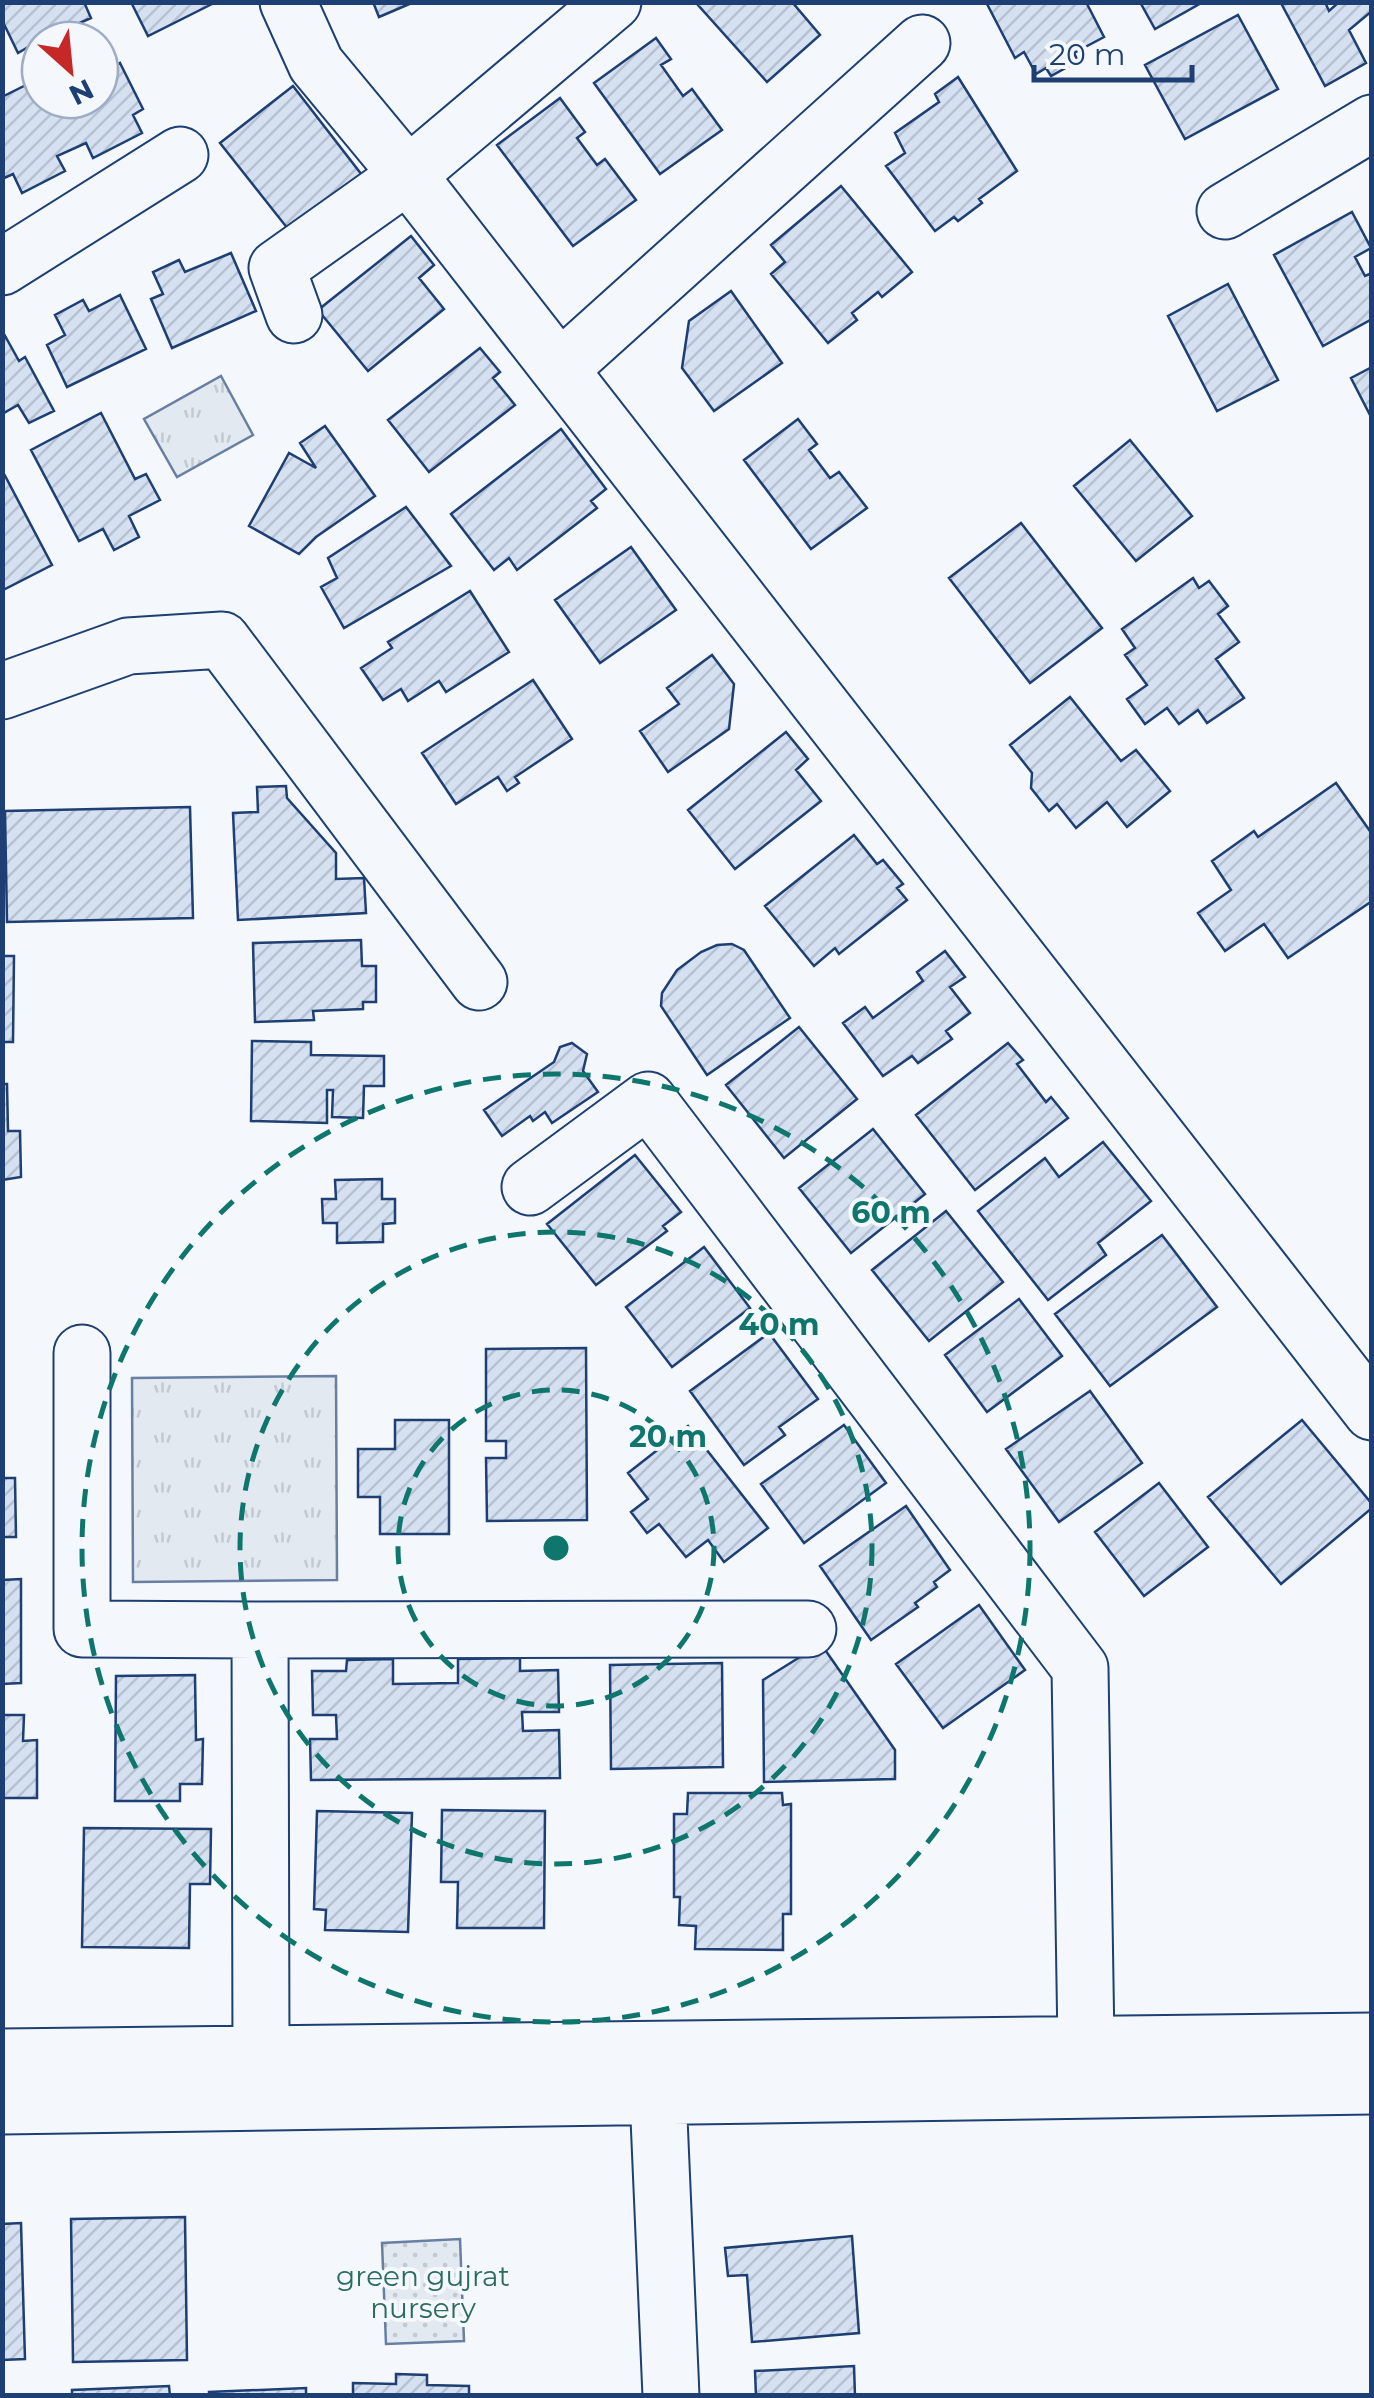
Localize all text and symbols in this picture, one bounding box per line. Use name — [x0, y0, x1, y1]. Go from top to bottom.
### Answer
north arrow — [20, 20, 120, 120]
scale bar — [1034, 20, 1192, 82]
text: 20 m — [1049, 36, 1126, 73]
text: N — [64, 72, 99, 113]
text: 60 m — [851, 1194, 931, 1231]
text: 40 m — [739, 1306, 820, 1343]
text: 20 m — [629, 1418, 707, 1455]
centre of rings — [538, 1530, 574, 1566]
park label: green gujrat nursery — [336, 2259, 510, 2325]

